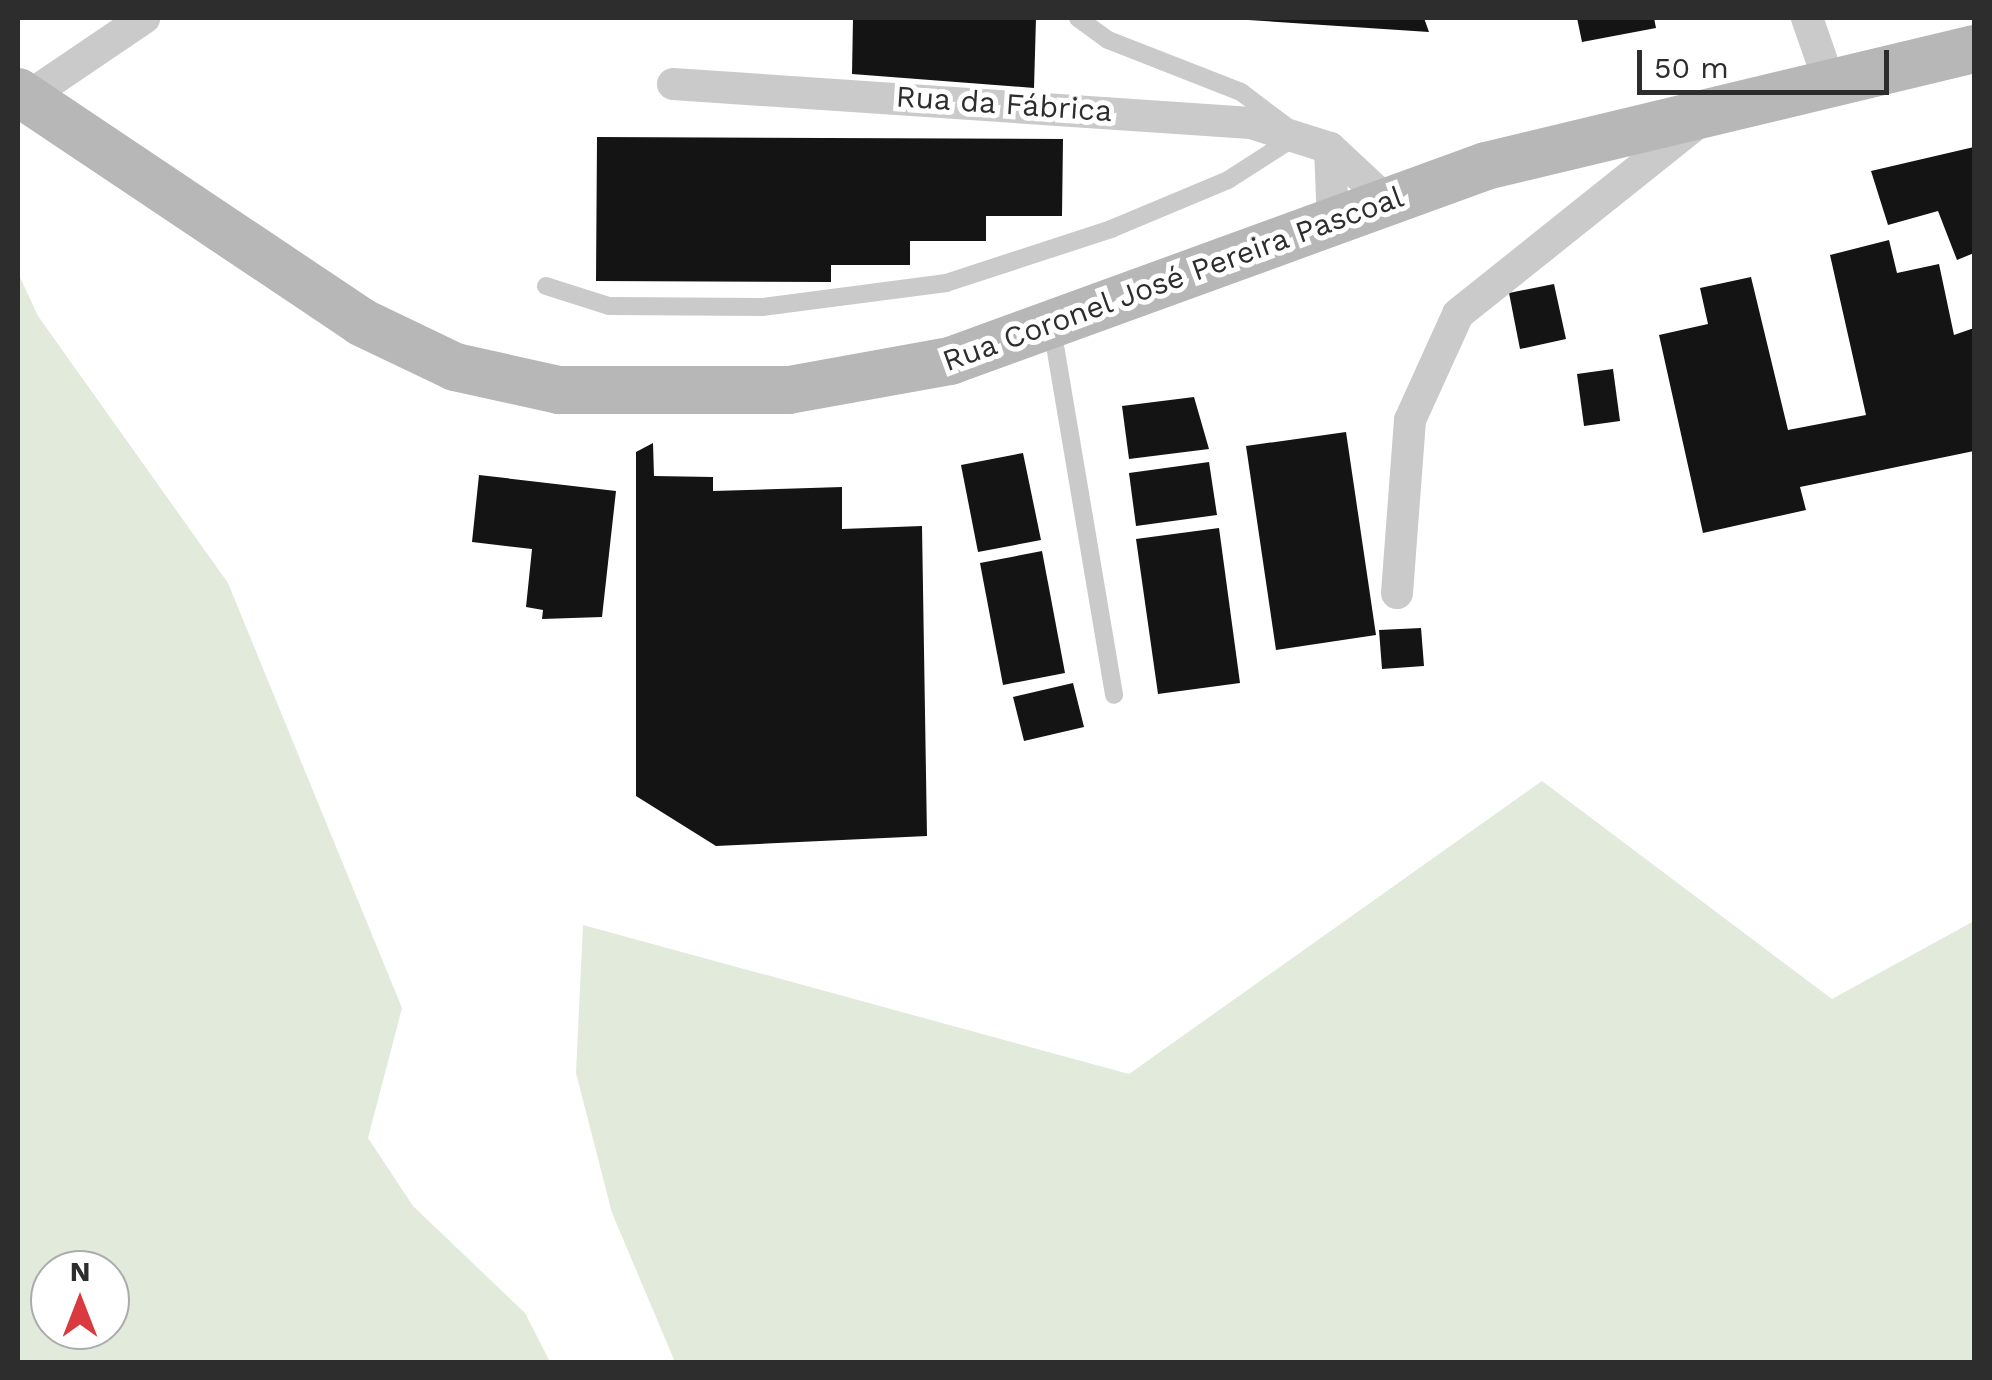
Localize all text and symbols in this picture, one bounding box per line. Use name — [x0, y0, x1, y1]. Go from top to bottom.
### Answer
scale bar — [1642, 30, 1894, 92]
text: 50 m — [1654, 50, 1729, 85]
street label: Rua da Fábrica — [894, 78, 1114, 130]
street label: Rua Coronel José Pereira Pascoal — [936, 178, 1410, 380]
north arrow — [30, 1250, 130, 1350]
text: N — [70, 1255, 90, 1288]

